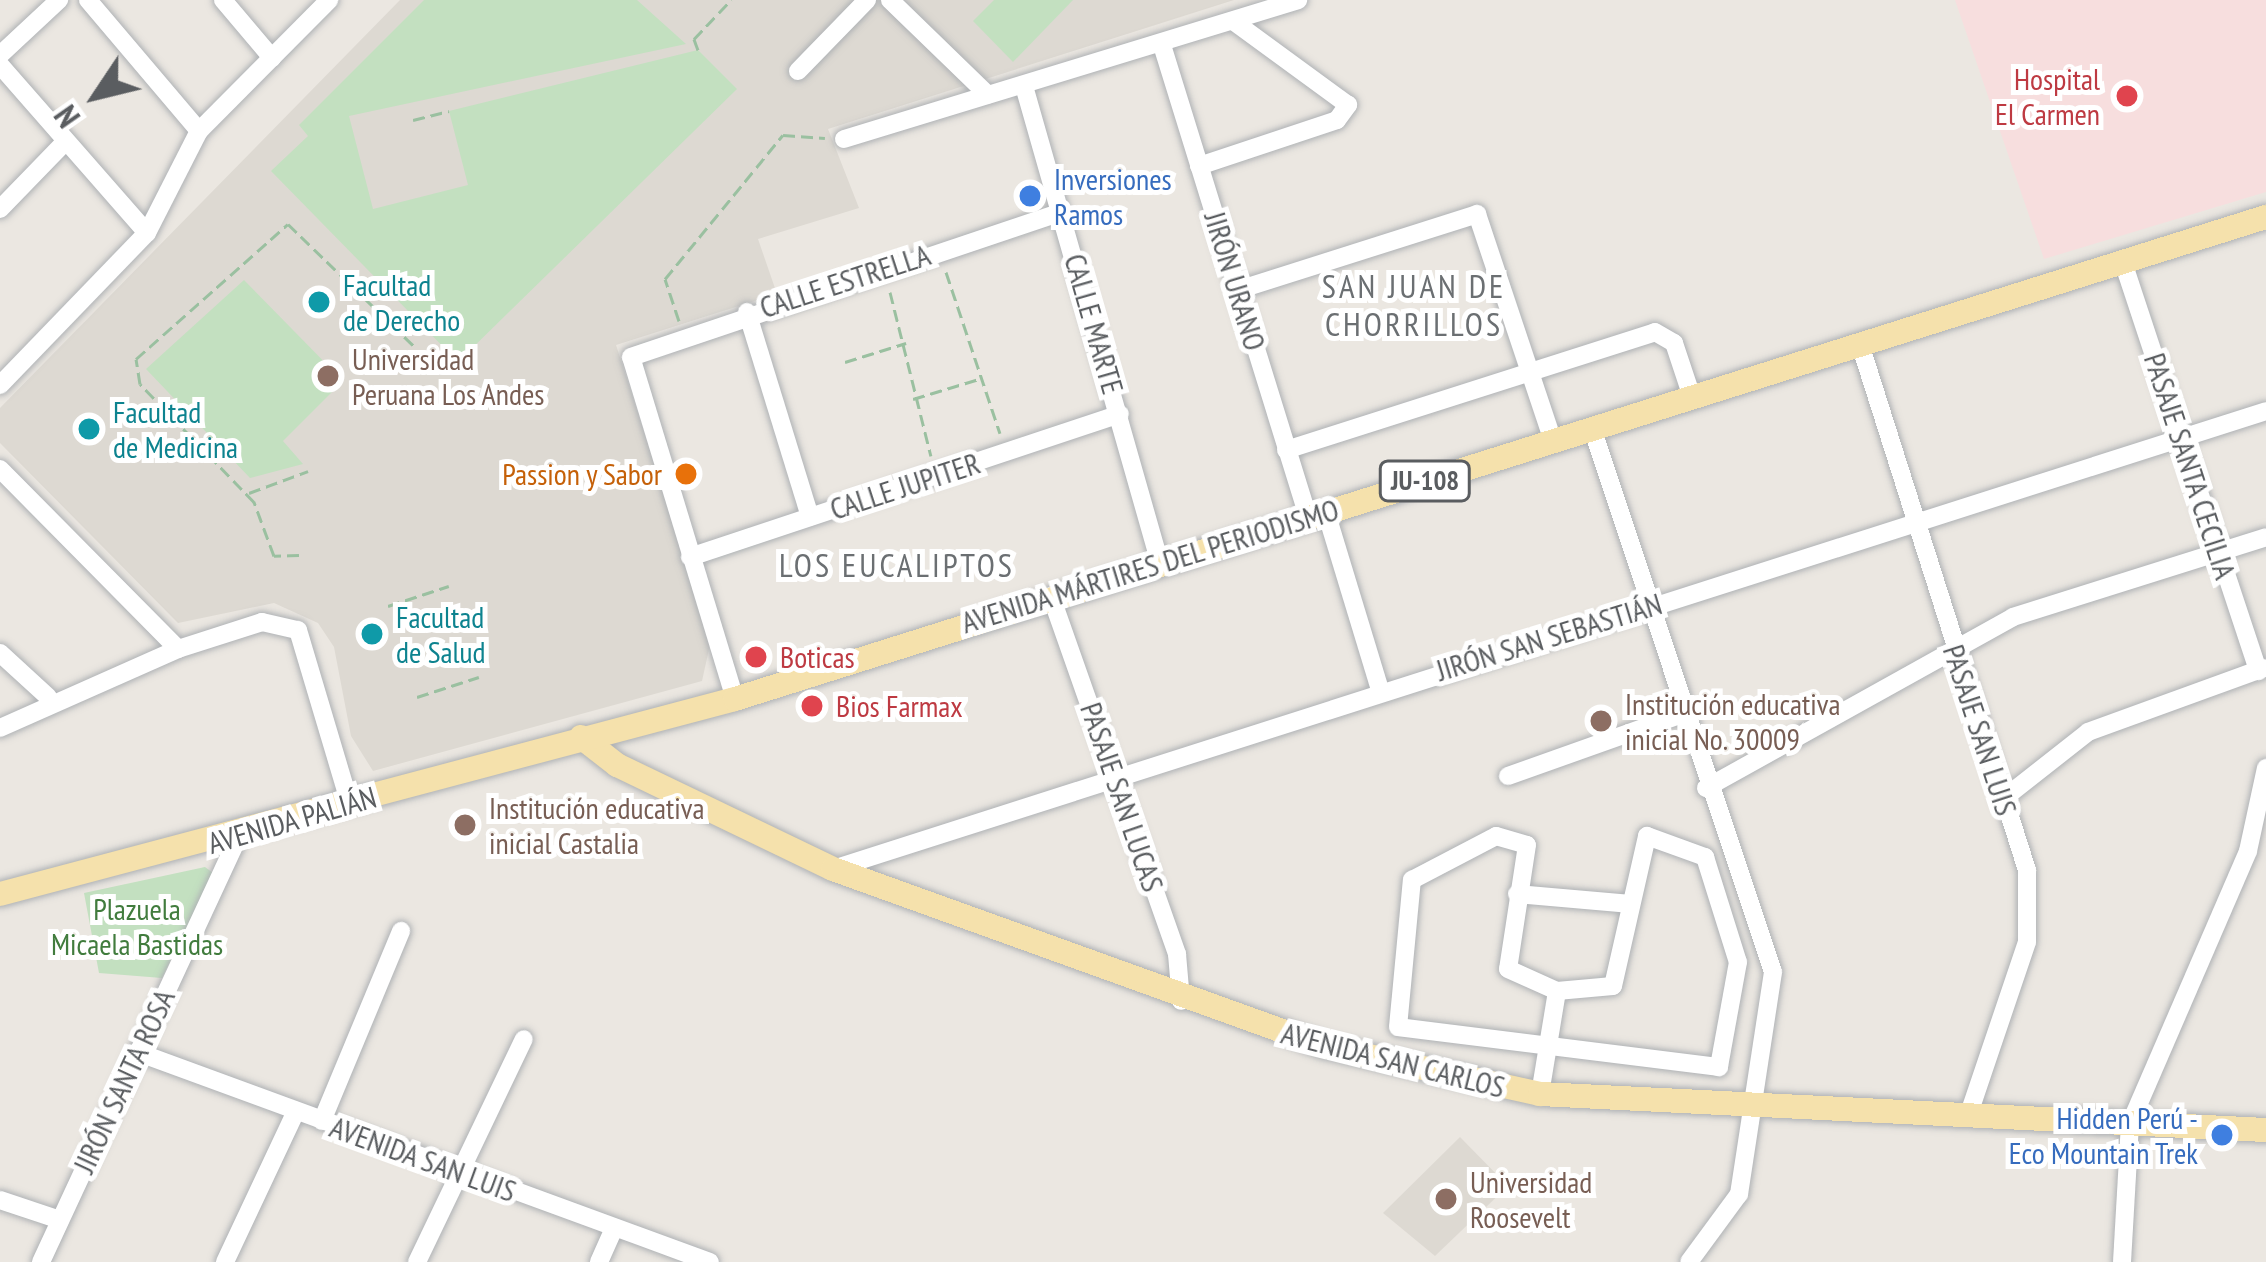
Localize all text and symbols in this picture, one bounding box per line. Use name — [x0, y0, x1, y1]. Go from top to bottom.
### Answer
north arrow — [36, 36, 156, 156]
place label: Hospital El Carmen — [1995, 61, 2100, 132]
marker: Hospital El Carmen — [2111, 80, 2143, 112]
text: N — [43, 97, 89, 137]
place label: Inversiones Ramos — [1054, 161, 1172, 231]
marker: Inversiones Ramos — [1017, 183, 1043, 209]
street label: JIRÓN URANO — [1197, 207, 1273, 355]
street label: CALLE ESTRELLA — [755, 237, 935, 325]
street label: CALLE MARTE — [1057, 250, 1131, 398]
district label: SAN JUAN DE CHORRILLOS — [1322, 266, 1506, 344]
place label: Facultad de Derecho — [343, 267, 460, 338]
marker: Facultad de Derecho — [306, 289, 332, 315]
place label: Universidad Peruana Los Andes — [352, 341, 545, 412]
street label: PASAJE SANTA CECILIA — [2136, 348, 2244, 584]
marker: Universidad Peruana Los Andes — [315, 363, 341, 389]
place label: Facultad de Medicina — [113, 394, 238, 464]
marker: Facultad de Medicina — [76, 416, 102, 442]
street label: CALLE JUPITER — [826, 445, 984, 527]
place label: Passion y Sabor — [501, 456, 662, 492]
road number: JU-108 — [1377, 460, 1473, 502]
marker: Passion y Sabor — [673, 461, 699, 487]
street label: AVENIDA MÁRTIRES DEL PERIODISMO — [956, 491, 1344, 641]
district label: LOS EUCALIPTOS — [779, 545, 1015, 585]
street label: JIRÓN SAN SEBASTIÁN — [1432, 586, 1666, 688]
place label: Facultad de Salud — [396, 599, 486, 670]
marker: Facultad de Salud — [359, 621, 385, 647]
place label: Boticas — [780, 639, 855, 675]
street label: PASAJE SAN LUIS — [1936, 640, 2024, 820]
marker: Boticas — [743, 644, 769, 670]
place label: Institución educativa inicial No. 30009 — [1625, 686, 1840, 756]
place label: Bios Farmax — [836, 688, 963, 724]
marker: Bios Farmax — [799, 693, 825, 719]
street label: PASAJE SAN LUCAS — [1073, 698, 1171, 896]
marker: Institución educativa inicial No. 30009 — [1588, 708, 1614, 734]
street label: AVENIDA PALIÁN — [203, 779, 381, 861]
place label: Institución educativa inicial Castalia — [489, 790, 704, 860]
marker: Institución educativa inicial Castalia — [452, 812, 478, 838]
park label: Plazuela Micaela Bastidas — [51, 891, 223, 962]
street label: JIRÓN SANTA ROSA — [66, 983, 182, 1179]
street label: AVENIDA SAN CARLOS — [1277, 1015, 1509, 1105]
place label: Hidden Perú - Eco Mountain Trek — [2008, 1100, 2198, 1170]
street label: AVENIDA SAN LUIS — [325, 1109, 521, 1209]
marker: Hidden Perú - Eco Mountain Trek — [2209, 1122, 2235, 1148]
place label: Universidad Roosevelt — [1470, 1164, 1592, 1234]
marker: Universidad Roosevelt — [1433, 1186, 1459, 1212]

